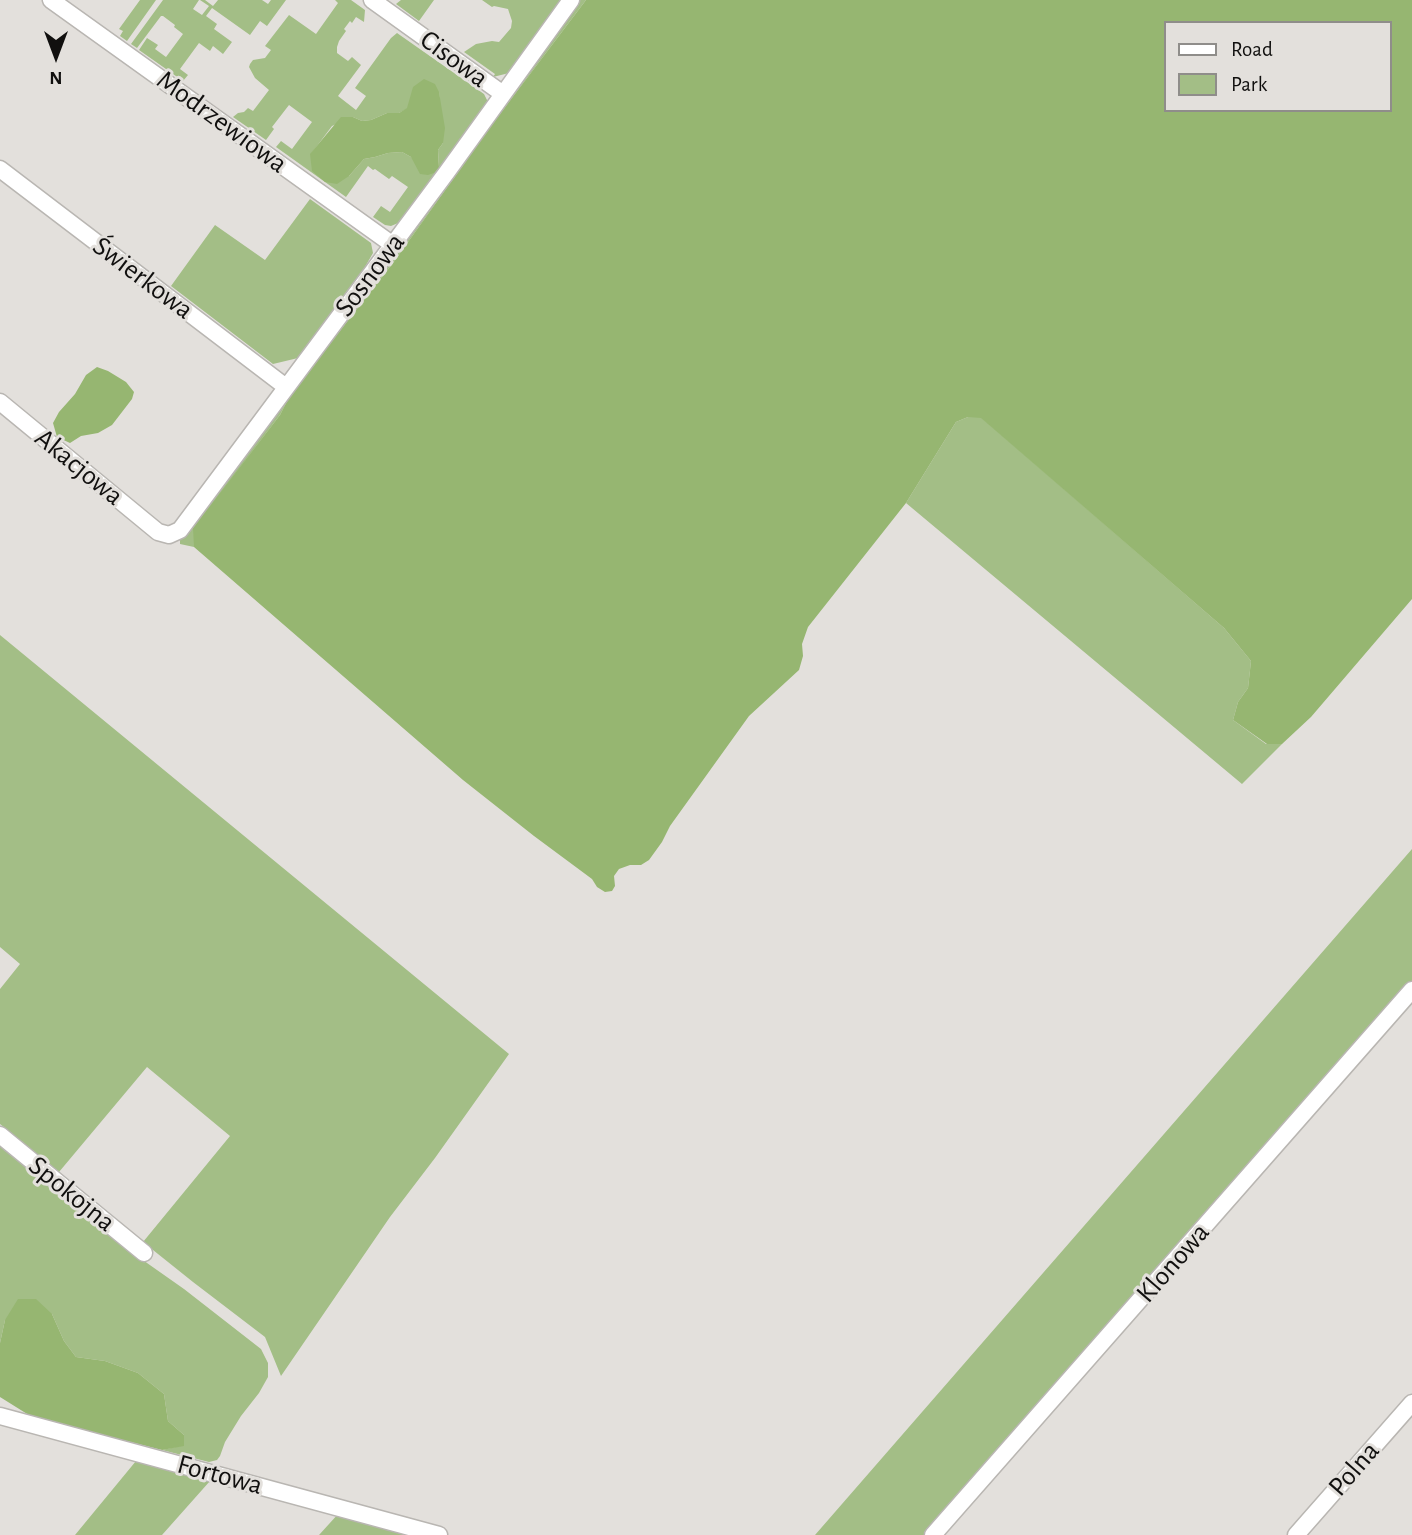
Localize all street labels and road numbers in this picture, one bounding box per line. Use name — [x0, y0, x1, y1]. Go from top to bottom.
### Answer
street label: Cisowa — [413, 23, 495, 95]
street label: Modrzewiowa — [150, 63, 294, 181]
street label: Sosnowa — [328, 227, 412, 323]
street label: Świerkowa — [86, 229, 200, 327]
street label: Akacjowa — [28, 421, 130, 513]
street label: Spokojna — [22, 1149, 122, 1239]
street label: Klonowa — [1129, 1216, 1217, 1310]
street label: Polna — [1321, 1435, 1387, 1503]
street label: Fortowa — [174, 1448, 266, 1502]

